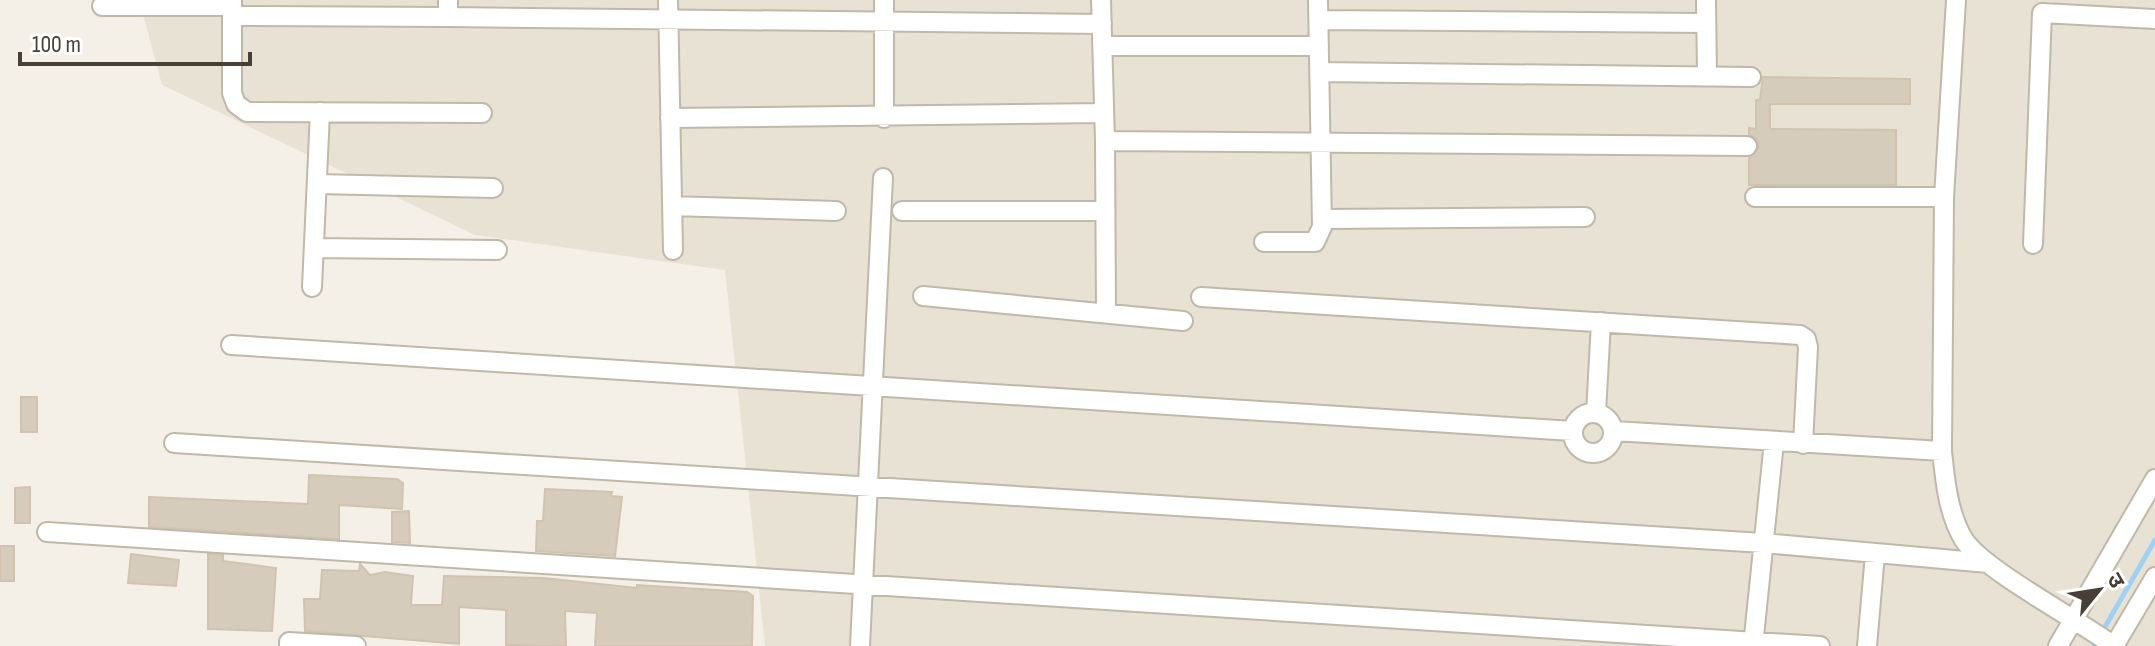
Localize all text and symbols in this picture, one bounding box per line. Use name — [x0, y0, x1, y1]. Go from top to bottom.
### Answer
scale bar — [20, 16, 250, 66]
text: 100 m — [32, 30, 81, 59]
north arrow — [2059, 550, 2139, 630]
text: उ — [2100, 568, 2130, 594]

